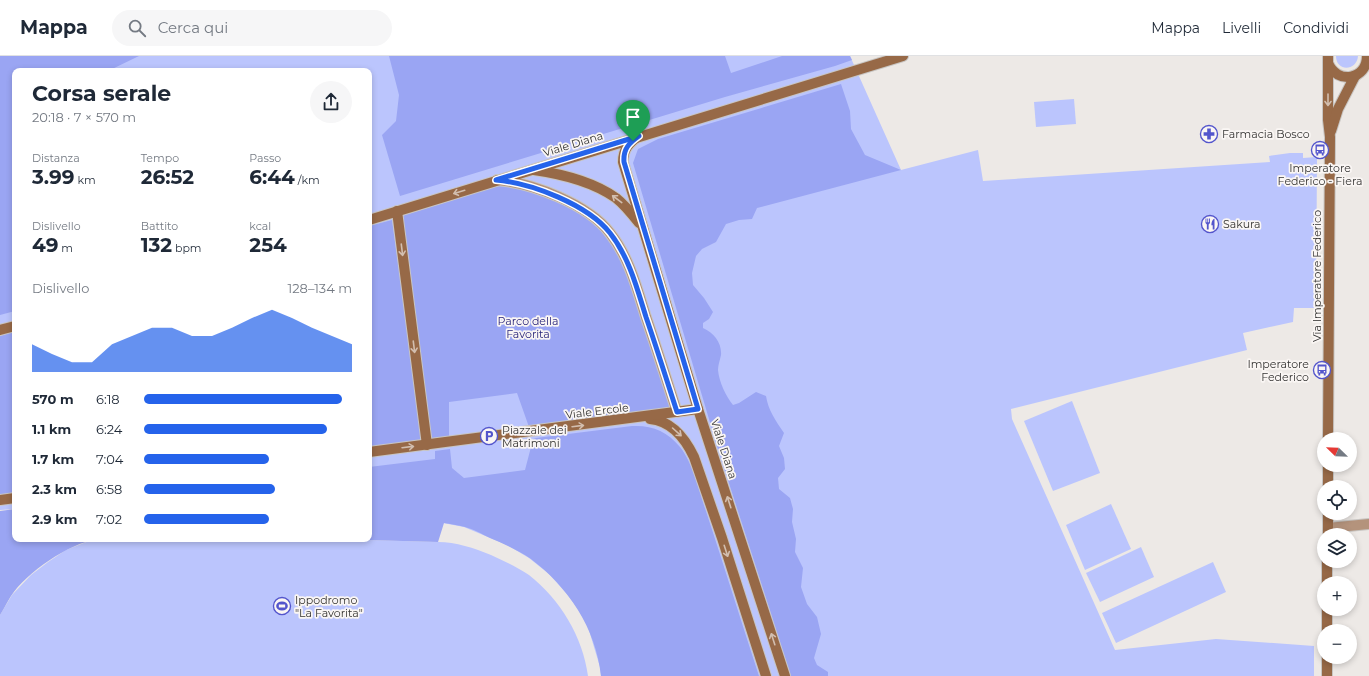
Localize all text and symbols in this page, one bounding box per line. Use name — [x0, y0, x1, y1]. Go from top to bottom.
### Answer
search box — [112, 10, 392, 46]
text: Mappa — [20, 16, 88, 39]
icon: search — [126, 17, 148, 39]
text: Cerca qui — [158, 18, 228, 37]
text: Mappa — [1151, 19, 1200, 37]
text: Livelli — [1222, 19, 1261, 37]
text: Condividi — [1283, 19, 1349, 37]
text: Corsa serale — [32, 80, 171, 107]
button: share — [310, 81, 352, 123]
one-way arrow — [1324, 93, 1332, 106]
pin — [616, 100, 650, 141]
icon: arrive — [622, 106, 644, 128]
text: 20:18 · 7 × 570 m — [32, 109, 136, 125]
pharmacy icon: Farmacia Bosco — [1199, 124, 1219, 144]
place label: Farmacia Bosco — [1222, 127, 1310, 141]
street label: Viale Diana — [541, 128, 605, 160]
bus stop icon: Imperatore Federico - Fiera — [1310, 140, 1330, 160]
text: Distanza — [32, 151, 80, 165]
text: Tempo — [141, 151, 179, 165]
text: Passo — [249, 151, 281, 165]
place label: Imperatore Federico - Fiera — [1278, 161, 1362, 188]
text: 3.99 — [32, 165, 75, 189]
text: 26:52 — [141, 165, 194, 189]
text: 6:44 — [249, 165, 295, 189]
text: km — [75, 173, 96, 187]
text: /km — [295, 173, 320, 187]
one-way arrow — [453, 189, 466, 196]
one-way arrow — [611, 195, 622, 204]
street label: Via Imperatore Federico — [1310, 210, 1324, 342]
restaurant icon: Sakura — [1200, 214, 1220, 234]
place label: Sakura — [1223, 217, 1261, 231]
text: Dislivello — [32, 219, 81, 233]
text: Battito — [141, 219, 178, 233]
text: kcal — [249, 219, 271, 233]
text: 49 — [32, 233, 58, 257]
text: 132 — [141, 233, 172, 257]
text: 254 — [249, 233, 287, 257]
text: m — [58, 241, 73, 255]
text: bpm — [172, 241, 202, 255]
one-way arrow — [398, 243, 406, 256]
text: Dislivello — [32, 280, 89, 296]
text: 128–134 m — [288, 280, 352, 296]
park label: Parco della Favorita — [498, 314, 558, 341]
one-way arrow — [410, 340, 418, 353]
place label: Imperatore Federico — [1247, 357, 1309, 384]
bus stop icon: Imperatore Federico — [1312, 360, 1332, 380]
text: 570 m — [32, 391, 74, 407]
text: 6:18 — [96, 391, 120, 407]
street label: Viale Ercole — [565, 400, 630, 422]
street label: Viale Diana — [708, 417, 740, 481]
text: 1.1 km — [32, 421, 71, 437]
text: 6:24 — [96, 421, 122, 437]
one-way arrow — [571, 422, 584, 429]
place label: Piazzale dei Matrimoni — [502, 423, 567, 450]
parking icon: Piazzale dei Matrimoni — [479, 426, 499, 446]
one-way arrow — [672, 427, 682, 437]
north arrow — [1317, 432, 1357, 472]
map controls — [1317, 432, 1357, 664]
one-way arrow — [401, 444, 414, 451]
text: 1.7 km — [32, 451, 74, 467]
text: 7:04 — [96, 451, 123, 467]
button: locate — [1317, 480, 1357, 520]
text: 2.3 km — [32, 481, 77, 497]
text: 6:58 — [96, 481, 122, 497]
one-way arrow — [725, 496, 732, 509]
text: 2.9 km — [32, 511, 77, 527]
text: 7:02 — [96, 511, 122, 527]
button: layers — [1317, 528, 1357, 568]
one-way arrow — [723, 545, 731, 557]
button: + — [1317, 576, 1357, 616]
place label: Ippodromo "La Favorita" — [295, 593, 363, 620]
sports icon: Ippodromo "La Favorita" — [272, 596, 292, 616]
button: − — [1317, 624, 1357, 664]
one-way arrow — [769, 633, 776, 646]

